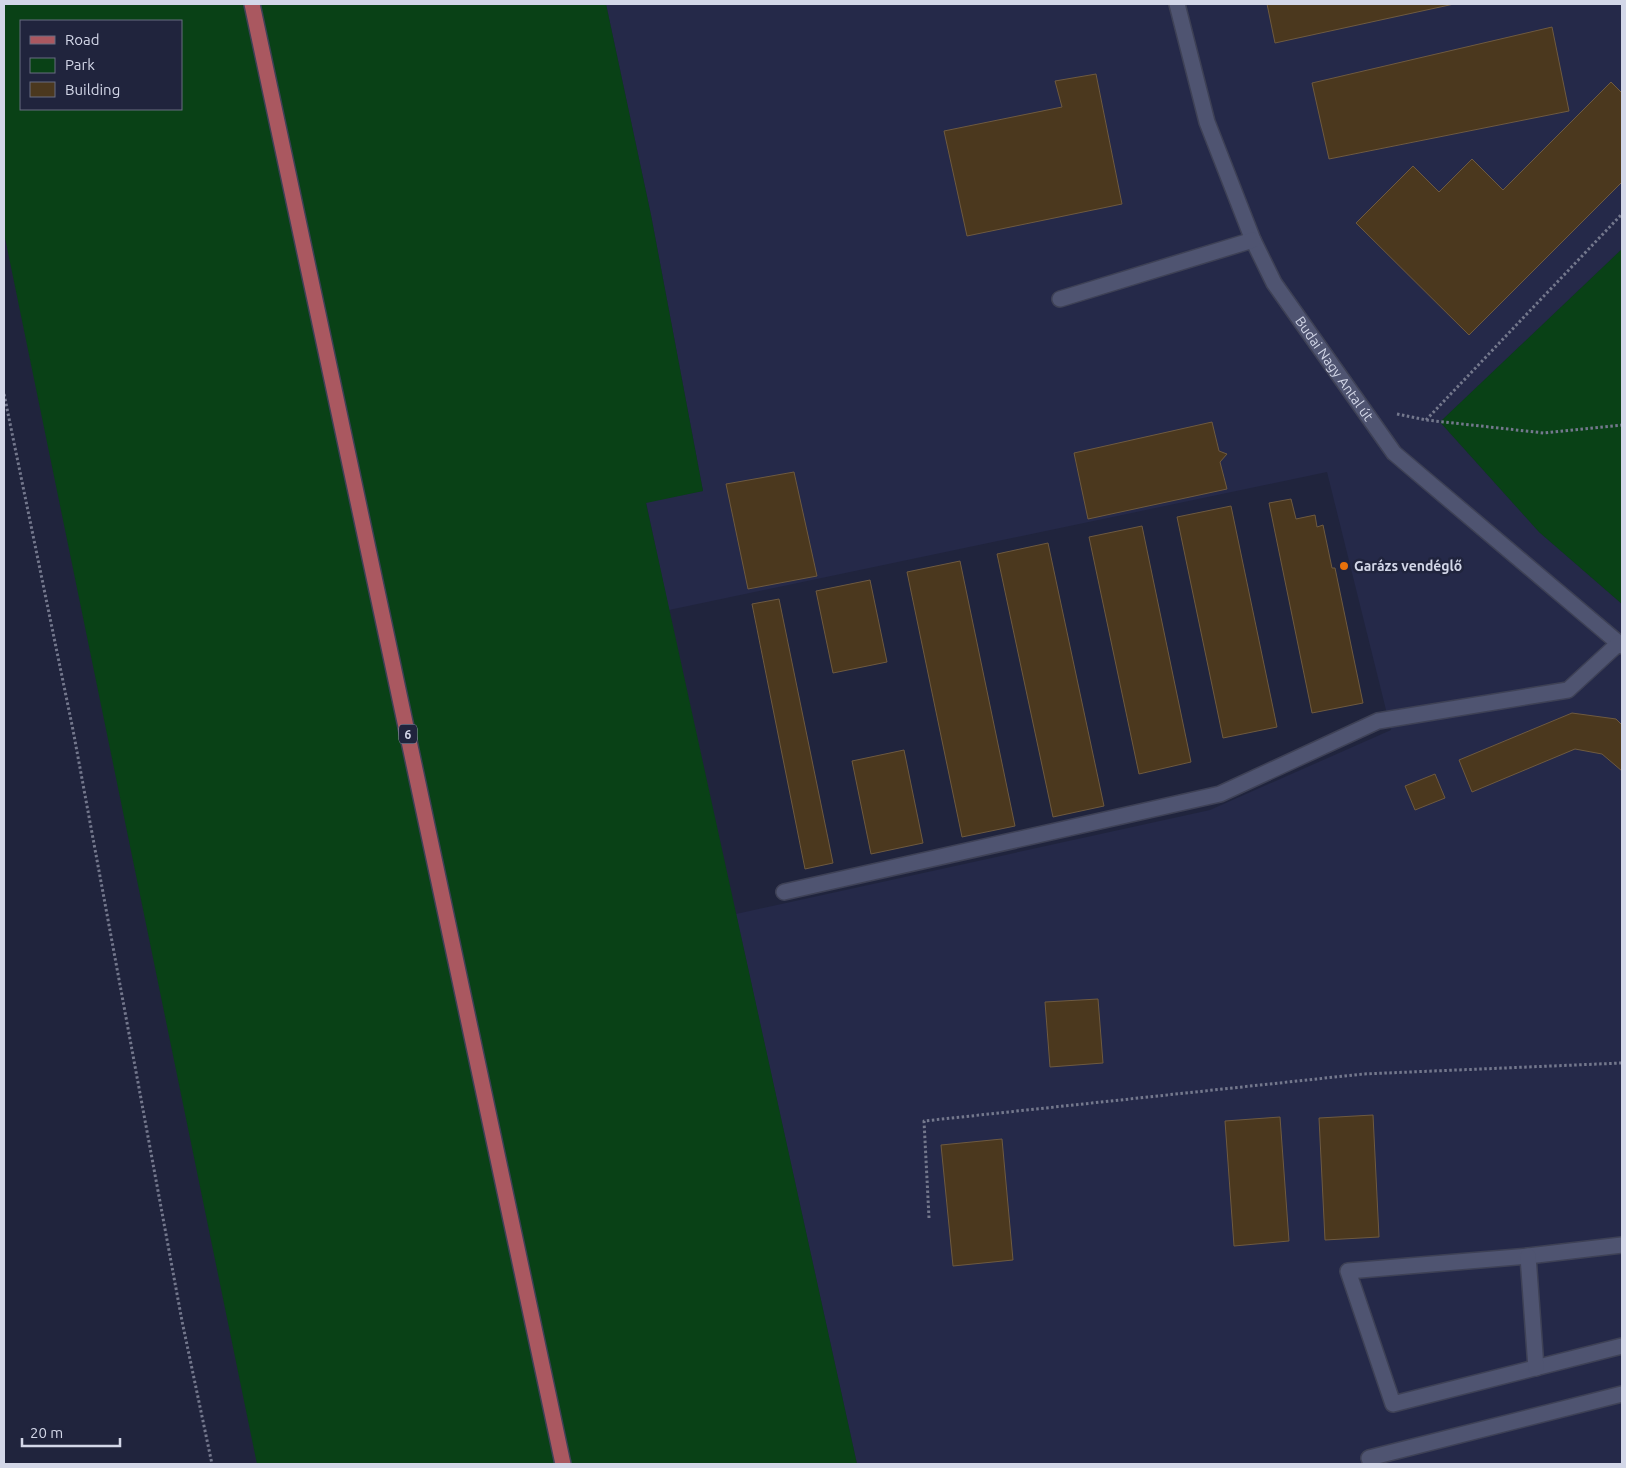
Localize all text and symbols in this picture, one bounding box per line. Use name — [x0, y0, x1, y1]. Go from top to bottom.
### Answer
legend — [20, 20, 182, 110]
text: Road — [65, 31, 100, 48]
text: Park — [65, 56, 95, 73]
text: Building — [65, 81, 120, 98]
street label: Budai Nagy Antal út — [1292, 313, 1377, 424]
place label: Garázs vendéglő — [1354, 558, 1462, 574]
marker: Garázs vendéglő — [1338, 560, 1350, 572]
road number: 6 — [399, 724, 417, 744]
scale bar — [22, 1416, 120, 1448]
text: 20 m — [30, 1424, 63, 1441]

